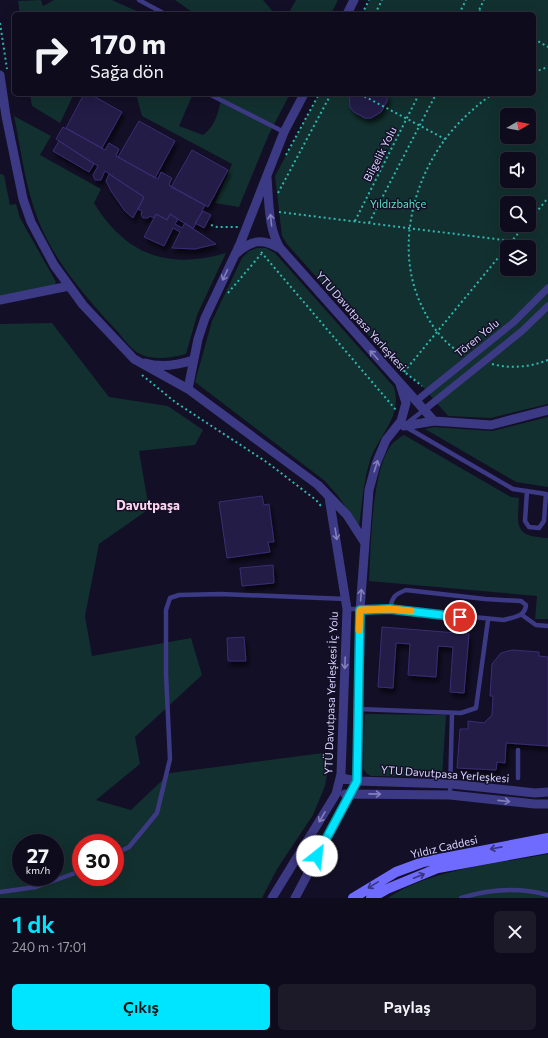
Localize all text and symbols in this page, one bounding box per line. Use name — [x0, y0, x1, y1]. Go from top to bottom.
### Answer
text: 170 m — [90, 26, 166, 60]
icon: right — [24, 28, 76, 80]
text: Sağa dön — [90, 60, 164, 82]
north arrow — [500, 108, 536, 144]
map controls — [500, 108, 536, 276]
street label: Bilgelik Yolu — [360, 124, 399, 183]
button: sound — [500, 152, 536, 188]
button: search — [500, 196, 536, 232]
park label: Yıldızbahçe — [370, 197, 426, 210]
one-way arrow — [267, 214, 275, 227]
button: layers — [500, 240, 536, 276]
street label: YTU Davutpasa Yerleşkesi — [313, 268, 409, 373]
one-way arrow — [221, 269, 228, 281]
street label: Tören Yolu — [452, 316, 501, 359]
one-way arrow — [370, 349, 379, 360]
one-way arrow — [373, 459, 380, 472]
district label: Davutpaşa — [116, 497, 180, 513]
one-way arrow — [332, 527, 340, 540]
one-way arrow — [357, 589, 365, 602]
pin — [443, 600, 477, 634]
icon: arrive — [449, 606, 471, 628]
street label: YTÜ Davutpasa Yerleşkesi İç Yolu — [320, 611, 340, 775]
one-way arrow — [341, 656, 349, 669]
street label: YTU Davutpasa Yerleşkesi — [380, 763, 510, 784]
one-way arrow — [368, 790, 381, 798]
one-way arrow — [497, 797, 510, 805]
one-way arrow — [318, 811, 326, 823]
street label: Yıldız Caddesi — [409, 832, 479, 861]
speed limit sign: 30 — [72, 834, 124, 886]
position arrow — [296, 835, 338, 877]
text: 27 — [27, 843, 49, 867]
one-way arrow — [490, 844, 503, 852]
text: km/h — [26, 864, 50, 876]
one-way arrow — [413, 872, 425, 879]
one-way arrow — [368, 881, 379, 889]
text: 1 dk — [12, 909, 55, 938]
button: close — [494, 911, 536, 953]
text: 240 m · 17:01 — [12, 939, 87, 955]
button: Çıkış — [12, 984, 270, 1030]
button: Paylaş — [278, 984, 536, 1030]

